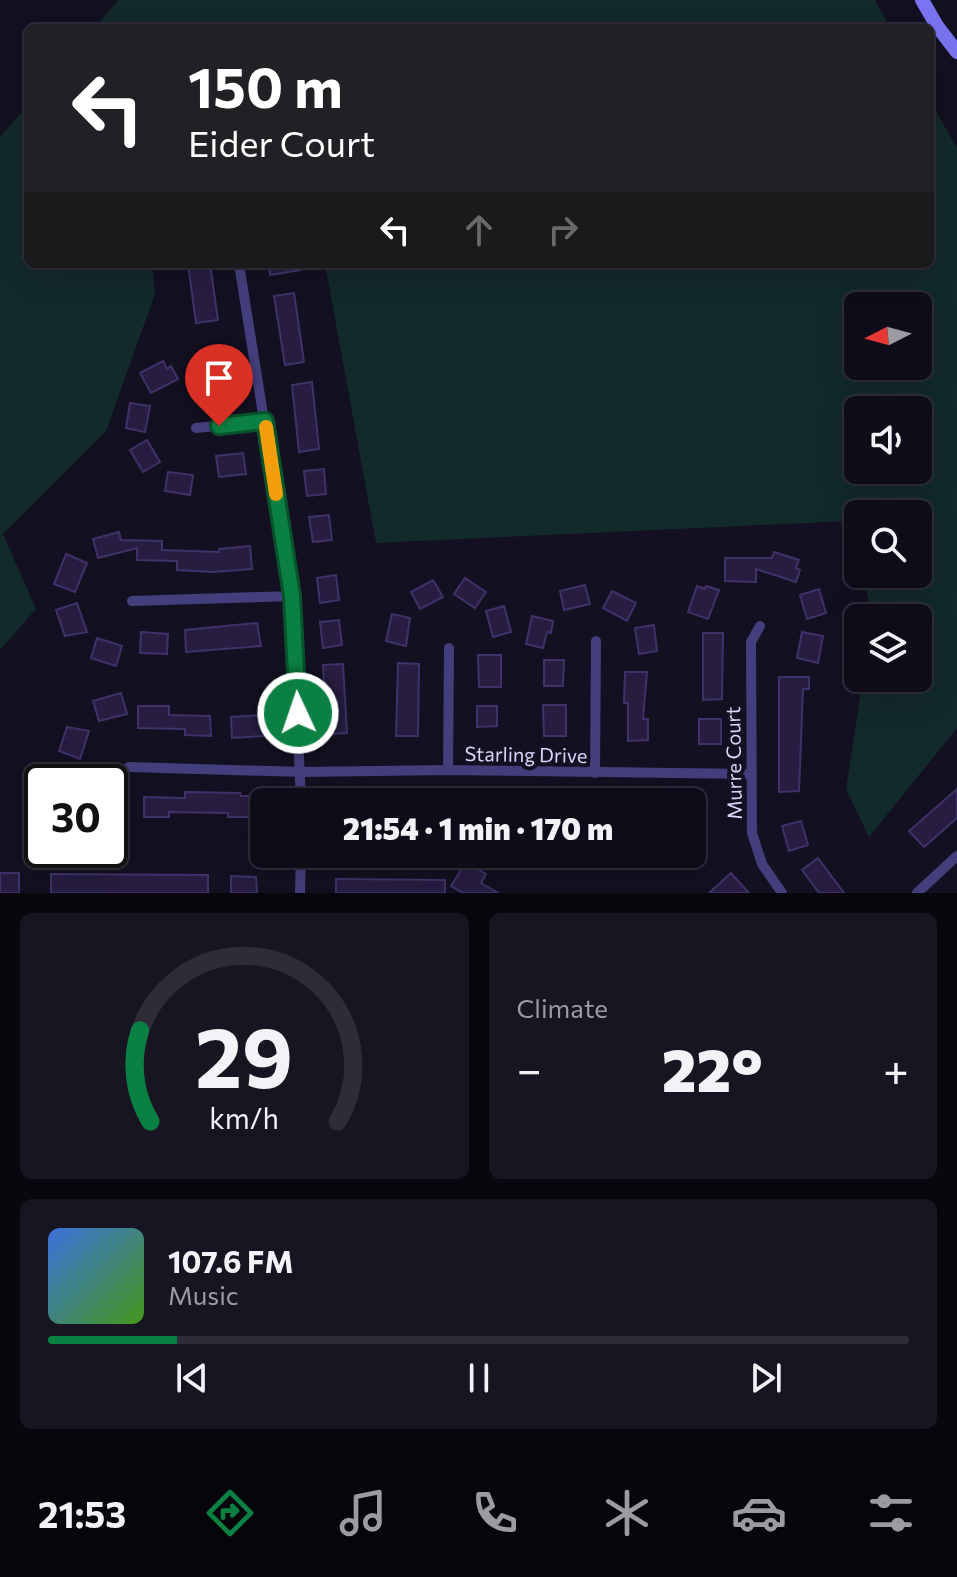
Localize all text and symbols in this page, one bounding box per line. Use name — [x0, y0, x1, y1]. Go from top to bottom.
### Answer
text: 150 m — [188, 51, 343, 120]
icon: left — [56, 56, 160, 160]
text: Eider Court — [188, 120, 375, 164]
icon: left — [373, 208, 417, 252]
icon: ahead — [457, 208, 501, 252]
icon: right — [541, 208, 585, 252]
north arrow — [844, 292, 932, 380]
map controls — [844, 292, 932, 692]
pin — [185, 344, 253, 426]
icon: arrive — [197, 356, 241, 400]
button: sound — [844, 396, 932, 484]
button: search — [844, 500, 932, 588]
button: layers — [844, 604, 932, 692]
position arrow — [256, 671, 340, 755]
street label: Murre Court — [720, 706, 746, 820]
street label: Starling Drive — [464, 741, 588, 767]
speed limit sign: 30 — [24, 764, 128, 868]
text: 21:54 · 1 min · 170 m — [343, 809, 613, 846]
text: Climate — [517, 992, 608, 1023]
text: 29 — [195, 1003, 293, 1105]
text: 22° — [662, 1031, 763, 1104]
text: − — [517, 1041, 542, 1095]
text: + — [883, 1041, 909, 1095]
text: km/h — [209, 1100, 279, 1135]
text: 107.6 FM — [168, 1242, 293, 1279]
text: Music — [168, 1279, 239, 1310]
icon: previous — [170, 1356, 214, 1400]
icon: pause — [457, 1356, 501, 1400]
icon: next — [744, 1356, 788, 1400]
icon: directions — [202, 1485, 258, 1541]
icon: music — [335, 1485, 391, 1541]
icon: phone — [467, 1485, 523, 1541]
icon: climate — [599, 1485, 655, 1541]
icon: car — [731, 1485, 787, 1541]
icon: filters — [863, 1485, 919, 1541]
text: 21:53 — [38, 1491, 126, 1535]

